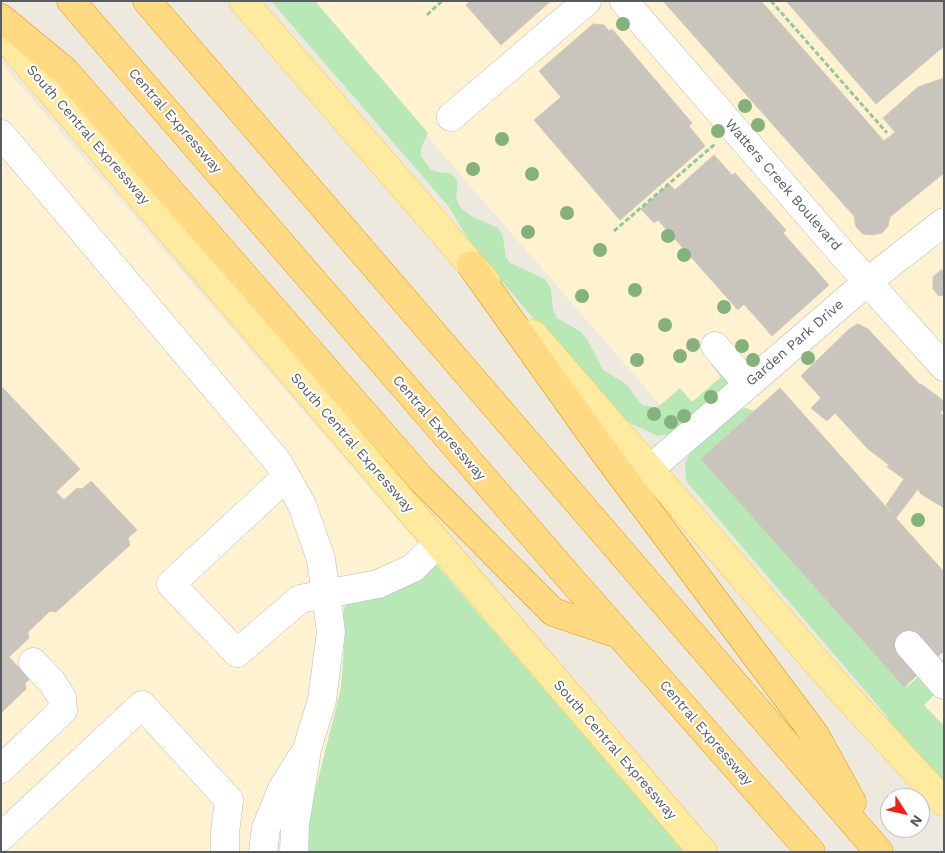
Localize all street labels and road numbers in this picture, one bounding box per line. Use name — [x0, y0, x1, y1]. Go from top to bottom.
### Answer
street label: South Central Expressway — [23, 62, 153, 208]
street label: Central Expressway — [125, 65, 225, 177]
street label: Watters Creek Boulevard — [721, 116, 845, 254]
street label: Garden Park Drive — [743, 296, 847, 390]
street label: South Central Expressway — [287, 370, 417, 516]
street label: Central Expressway — [389, 372, 489, 484]
street label: South Central Expressway — [550, 677, 680, 823]
street label: Central Expressway — [656, 677, 756, 789]

